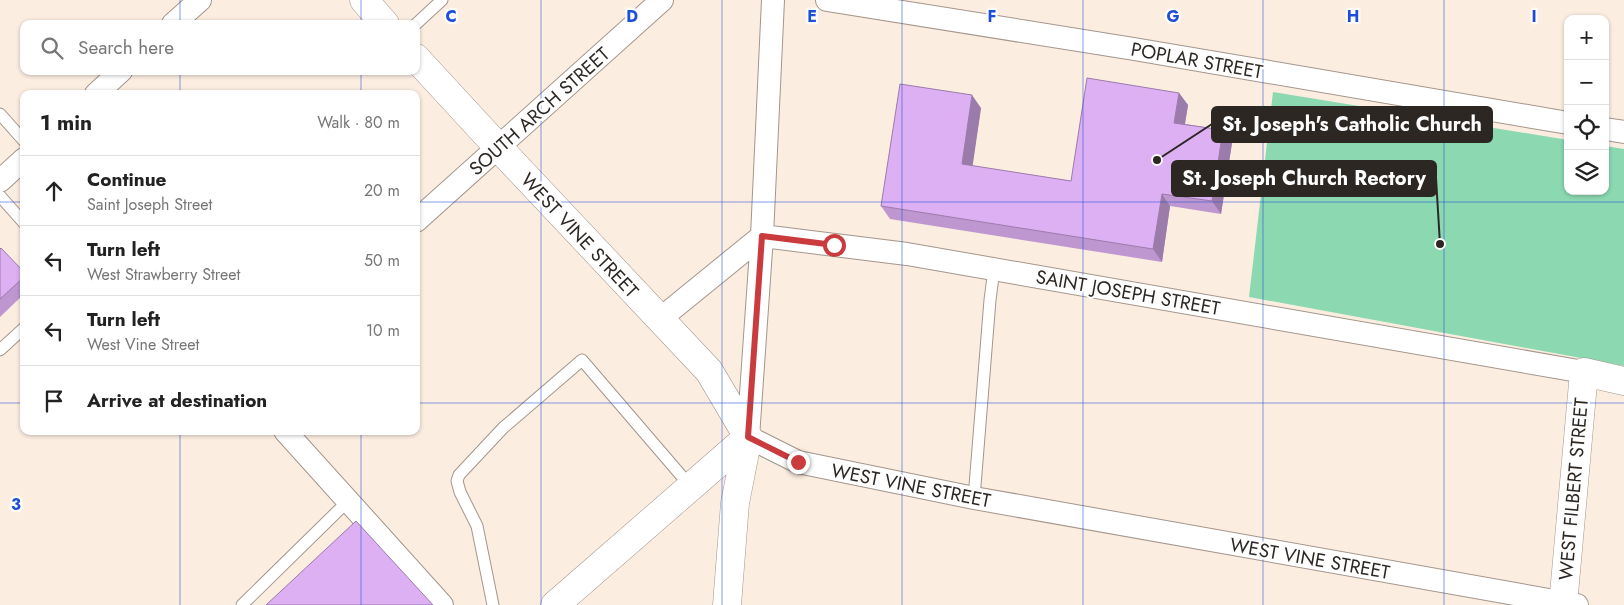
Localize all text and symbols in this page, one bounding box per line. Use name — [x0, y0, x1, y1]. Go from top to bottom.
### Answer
text: C — [445, 5, 457, 28]
text: D — [626, 5, 638, 28]
text: E — [807, 5, 817, 28]
text: F — [988, 5, 996, 28]
text: G — [1166, 5, 1180, 28]
text: H — [1347, 5, 1359, 28]
text: I — [1531, 5, 1537, 28]
map controls — [1564, 15, 1609, 195]
button: + — [1564, 15, 1609, 60]
search box — [20, 20, 420, 75]
icon: search — [38, 34, 66, 62]
text: Search here — [78, 34, 174, 61]
street label: POPLAR STREET — [1129, 36, 1265, 85]
street label: SOUTH ARCH STREET — [463, 41, 616, 182]
button: − — [1564, 60, 1609, 105]
button: locate — [1564, 105, 1609, 150]
callout: St. Joseph's Catholic Church — [1212, 107, 1492, 142]
text: 1 min — [40, 108, 92, 138]
text: St. Joseph's Catholic Church — [1222, 110, 1482, 139]
text: Walk · 80 m — [317, 111, 400, 134]
button: layers — [1564, 150, 1609, 195]
callout: St. Joseph Church Rectory — [1172, 161, 1436, 196]
text: St. Joseph Church Rectory — [1182, 164, 1426, 193]
text: Continue — [87, 166, 166, 193]
street label: WEST VINE STREET — [515, 167, 645, 304]
icon: ahead — [40, 177, 68, 205]
text: 20 m — [364, 179, 400, 202]
text: Saint Joseph Street — [87, 193, 212, 216]
route start — [823, 234, 846, 257]
text: Turn left — [87, 236, 160, 263]
icon: left — [40, 247, 68, 275]
text: 50 m — [364, 249, 400, 272]
text: West Strawberry Street — [87, 263, 240, 286]
street label: SAINT JOSEPH STREET — [1034, 263, 1222, 322]
text: Turn left — [87, 306, 160, 333]
icon: left — [40, 317, 68, 345]
text: 10 m — [366, 319, 400, 342]
text: West Vine Street — [87, 333, 199, 356]
icon: arrive — [40, 387, 68, 415]
text: Arrive at destination — [87, 387, 267, 414]
street label: WEST FILBERT STREET — [1552, 397, 1595, 581]
route end — [787, 451, 810, 474]
street label: WEST VINE STREET — [829, 457, 993, 514]
text: 3 — [11, 493, 21, 516]
street label: WEST VINE STREET — [1228, 531, 1392, 586]

